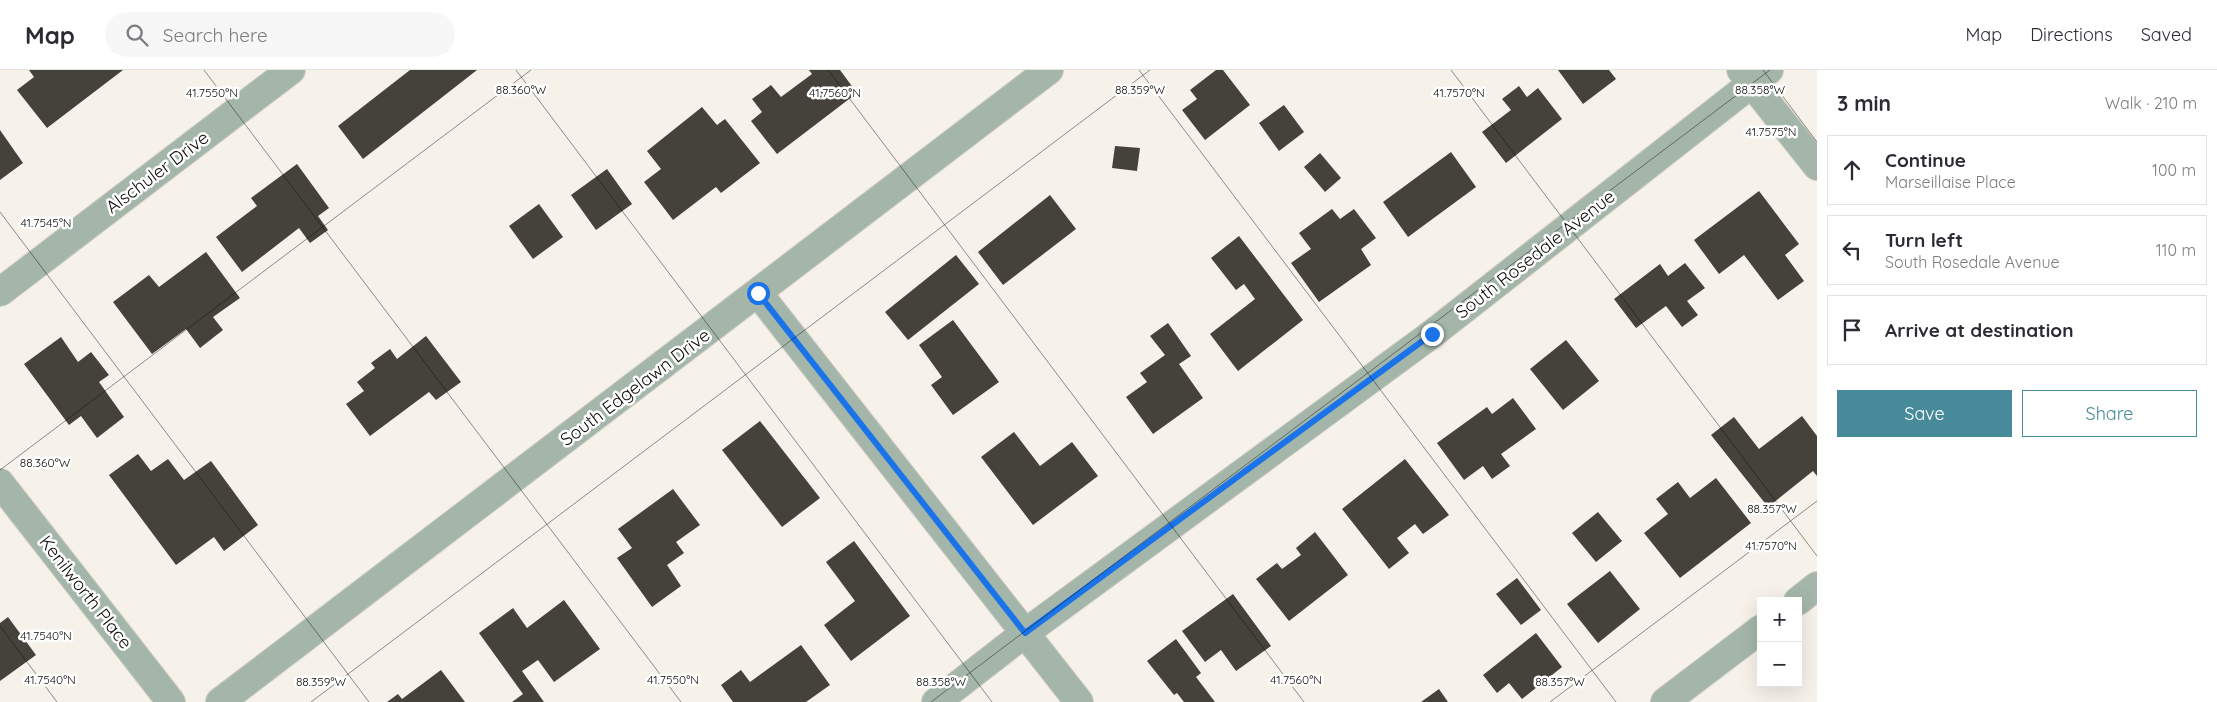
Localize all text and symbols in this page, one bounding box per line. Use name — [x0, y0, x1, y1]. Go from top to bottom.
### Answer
search box — [105, 12, 455, 57]
text: Map — [25, 20, 75, 50]
icon: search — [123, 21, 151, 49]
text: Search here — [163, 23, 268, 47]
text: Map — [1965, 23, 2002, 46]
text: Directions — [2030, 23, 2113, 46]
text: Saved — [2141, 23, 2192, 46]
text: 88.360°W — [496, 82, 547, 97]
text: 88.359°W — [1115, 82, 1166, 97]
text: 88.358°W — [1735, 82, 1785, 97]
text: 41.7550°N — [186, 85, 238, 100]
text: 41.7560°N — [809, 85, 861, 100]
text: 41.7570°N — [1433, 85, 1485, 100]
text: 3 min — [1837, 90, 1891, 116]
text: Walk · 210 m — [2105, 93, 2197, 113]
text: 41.7575°N — [1746, 124, 1796, 139]
street label: Alschuler Drive — [101, 126, 213, 218]
text: Continue — [1885, 148, 1966, 172]
icon: ahead — [1838, 156, 1866, 184]
text: 100 m — [2152, 160, 2196, 180]
text: Marseillaise Place — [1885, 172, 2016, 192]
street label: South Rosedale Avenue — [1451, 184, 1619, 324]
text: 41.7545°N — [20, 215, 72, 230]
text: Turn left — [1885, 228, 1963, 252]
icon: left — [1838, 236, 1866, 264]
text: 110 m — [2156, 240, 2196, 260]
text: South Rosedale Avenue — [1885, 252, 2060, 272]
route start — [747, 282, 770, 305]
icon: arrive — [1838, 316, 1866, 344]
text: Arrive at destination — [1885, 318, 2074, 342]
street label: South Edgelawn Drive — [556, 323, 714, 451]
route end — [1421, 323, 1444, 346]
button: Save — [1837, 390, 2012, 437]
button: Share — [2022, 390, 2197, 437]
text: 88.360°W — [20, 455, 71, 470]
text: 88.357°W — [1747, 501, 1797, 516]
street label: Kenilworth Place — [34, 531, 138, 653]
text: 41.7570°N — [1745, 538, 1797, 553]
map controls — [1757, 597, 1802, 687]
button: + — [1757, 597, 1802, 642]
text: 41.7540°N — [20, 628, 72, 643]
button: − — [1757, 642, 1802, 687]
text: 41.7540°N — [24, 672, 76, 687]
text: 41.7550°N — [647, 672, 699, 687]
text: 41.7560°N — [1270, 672, 1322, 687]
text: 88.359°W — [296, 674, 347, 689]
text: 88.358°W — [916, 674, 966, 689]
text: 88.357°W — [1535, 674, 1585, 689]

